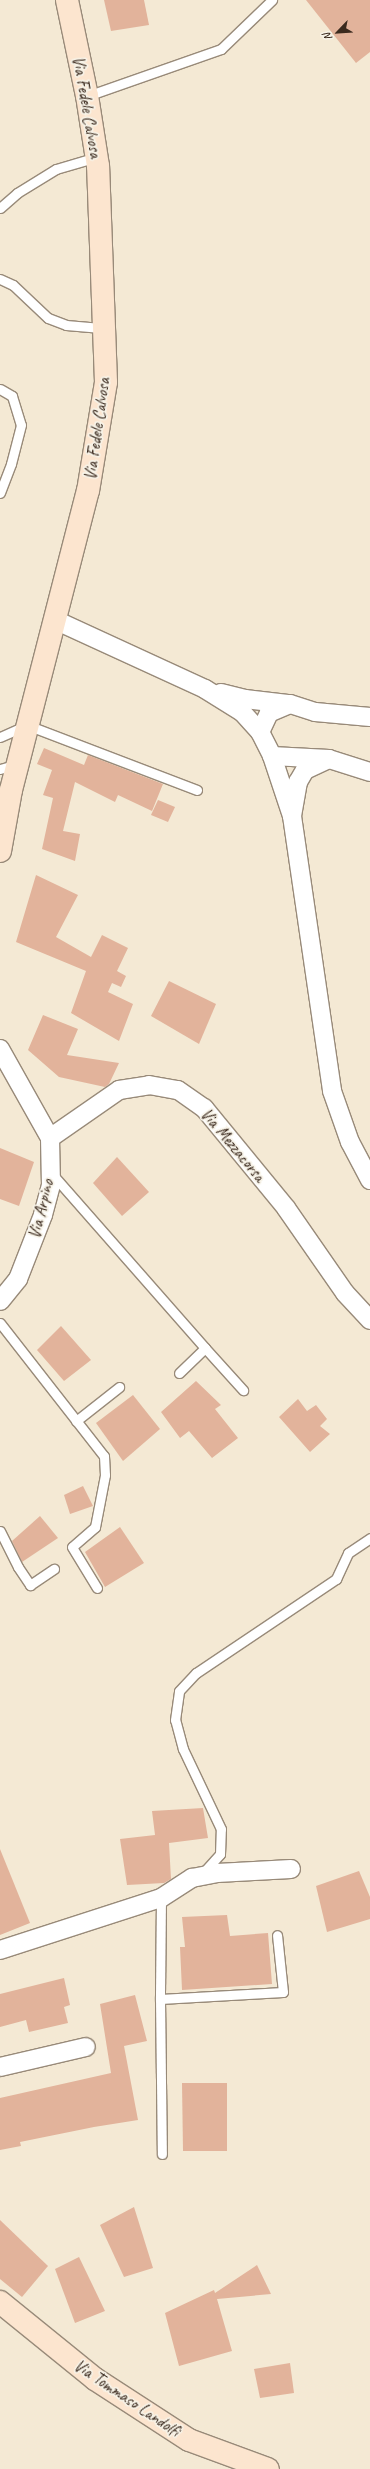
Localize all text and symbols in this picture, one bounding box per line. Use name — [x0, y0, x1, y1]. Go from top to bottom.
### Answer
north arrow — [318, 12, 358, 52]
text: N — [319, 31, 335, 43]
street label: Via Fedele Calvosa — [68, 55, 106, 159]
street label: Via Fedele Calvosa — [80, 377, 114, 481]
street label: Via Mezzacorsa — [196, 1104, 270, 1186]
street label: Via Arpino — [24, 1177, 58, 1241]
street label: Via Tommaso Landolfi — [70, 2355, 184, 2441]

